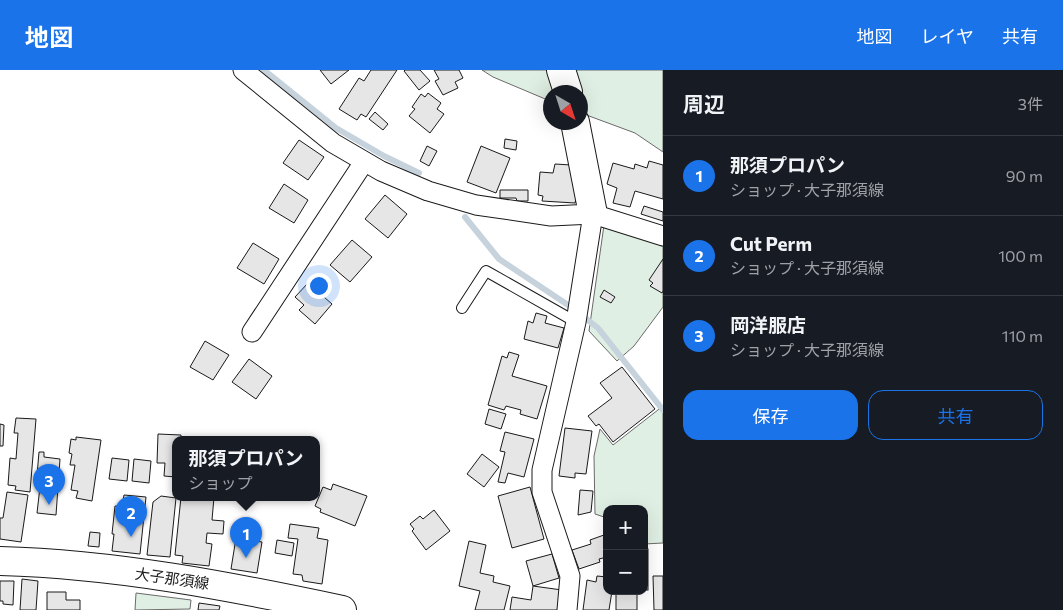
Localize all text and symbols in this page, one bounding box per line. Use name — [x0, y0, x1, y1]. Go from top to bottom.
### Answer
text: 地図 — [25, 22, 73, 51]
text: 地図 — [857, 25, 893, 47]
text: レイヤ — [921, 25, 974, 47]
text: 共有 — [1002, 25, 1038, 47]
north arrow — [543, 85, 588, 130]
text: 周辺 — [683, 91, 725, 116]
text: 3件 — [1018, 94, 1043, 113]
text: 那須プロパン — [730, 153, 845, 176]
text: 1 — [695, 166, 703, 185]
text: 90 m — [1006, 166, 1043, 185]
text: ショップ · 大子那須線 — [730, 180, 884, 199]
text: Cut Perm — [730, 232, 812, 255]
text: 2 — [694, 246, 704, 265]
text: 100 m — [998, 246, 1043, 265]
text: ショップ · 大子那須線 — [730, 258, 884, 277]
your location — [306, 273, 332, 299]
text: 岡洋服店 — [730, 313, 806, 336]
text: 3 — [694, 326, 704, 345]
text: 110 m — [1002, 326, 1043, 345]
text: ショップ · 大子那須線 — [730, 340, 884, 359]
button: 保存 — [683, 390, 858, 440]
button: 共有 — [868, 390, 1043, 440]
popup — [172, 436, 320, 501]
text: 那須プロパン — [189, 446, 303, 469]
pin: 3 — [33, 464, 65, 505]
text: ショップ — [189, 473, 253, 492]
pin: 2 — [115, 496, 147, 537]
map controls — [603, 505, 648, 595]
button: + — [603, 505, 648, 550]
pin: 1 — [230, 517, 262, 558]
button: − — [603, 550, 648, 595]
street label: 大子那須線 — [134, 564, 211, 592]

